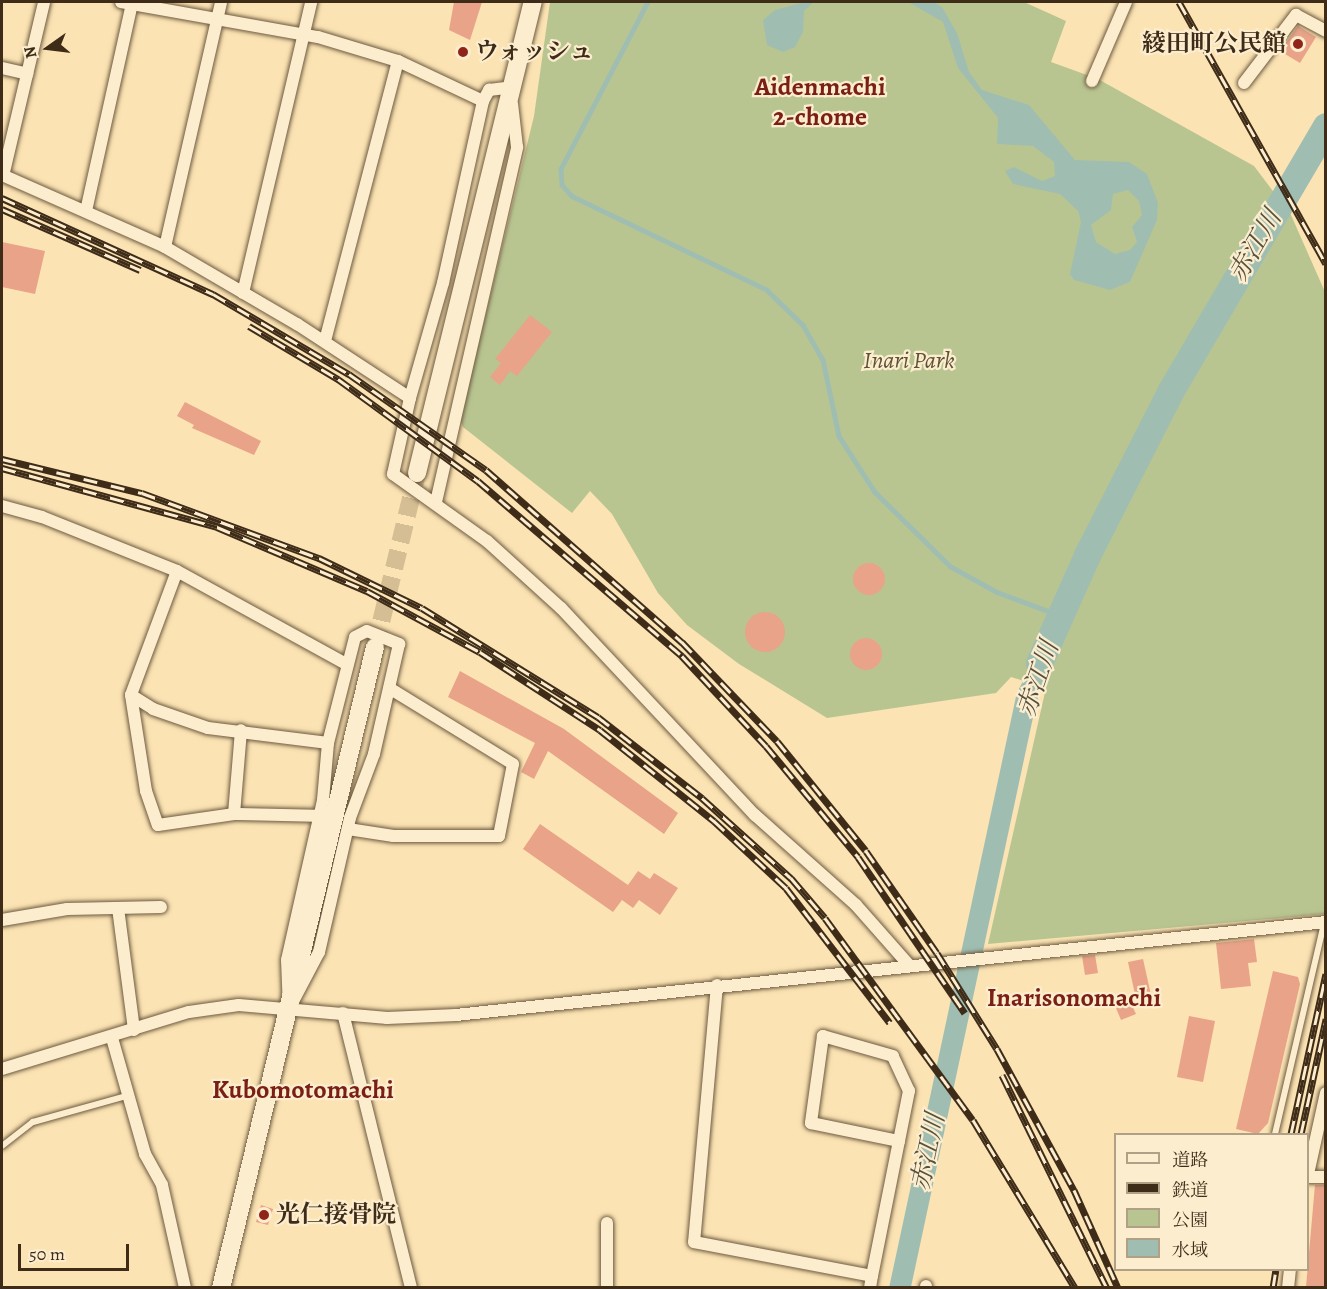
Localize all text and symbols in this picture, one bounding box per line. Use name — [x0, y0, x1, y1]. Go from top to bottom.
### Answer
north arrow — [18, 18, 78, 78]
place label: 綾田町公民館 — [1142, 30, 1286, 58]
marker: 綾田町公民館 — [1291, 37, 1305, 51]
place label: ウォッシュ — [475, 38, 595, 66]
text: N — [18, 44, 43, 61]
marker: ウォッシュ — [456, 45, 470, 59]
district label: Aidenmachi 2-chome — [754, 71, 886, 132]
water label: 赤江川 — [1222, 204, 1288, 288]
park label: Inari Park — [863, 347, 955, 375]
water label: 赤江川 — [1011, 637, 1065, 721]
district label: Inarisonomachi — [987, 982, 1161, 1014]
district label: Kubomotomachi — [212, 1074, 394, 1106]
water label: 赤江川 — [905, 1111, 951, 1193]
legend — [1114, 1133, 1309, 1271]
text: 道路 — [1172, 1148, 1208, 1172]
text: 鉄道 — [1172, 1178, 1208, 1202]
place label: 光仁接骨院 — [276, 1201, 396, 1229]
marker: 光仁接骨院 — [257, 1208, 271, 1222]
text: 公園 — [1172, 1208, 1208, 1232]
scale bar — [21, 1232, 132, 1270]
text: 水域 — [1172, 1238, 1208, 1262]
text: 50 m — [29, 1242, 65, 1266]

